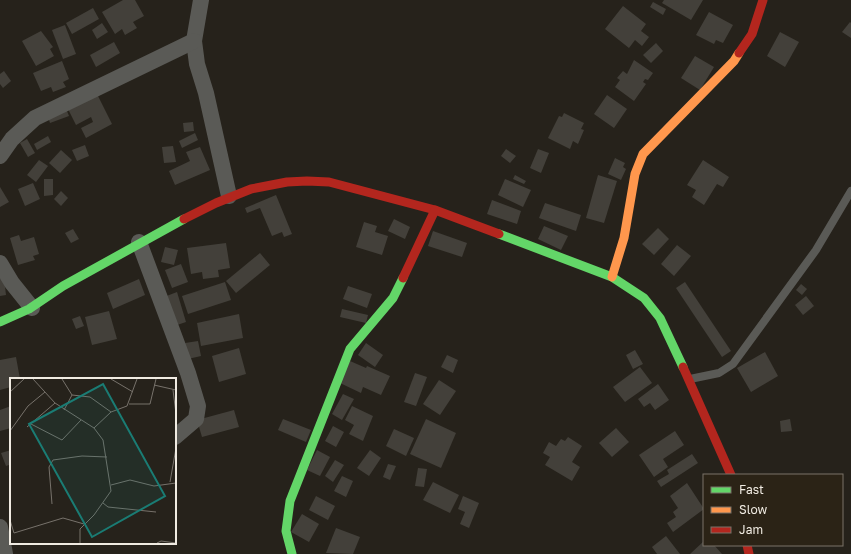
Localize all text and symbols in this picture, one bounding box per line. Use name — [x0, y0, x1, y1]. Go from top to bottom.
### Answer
inset map — [10, 378, 176, 544]
legend — [703, 474, 843, 546]
text: Fast — [739, 482, 764, 497]
text: Slow — [739, 502, 767, 517]
text: Jam — [739, 522, 763, 537]

